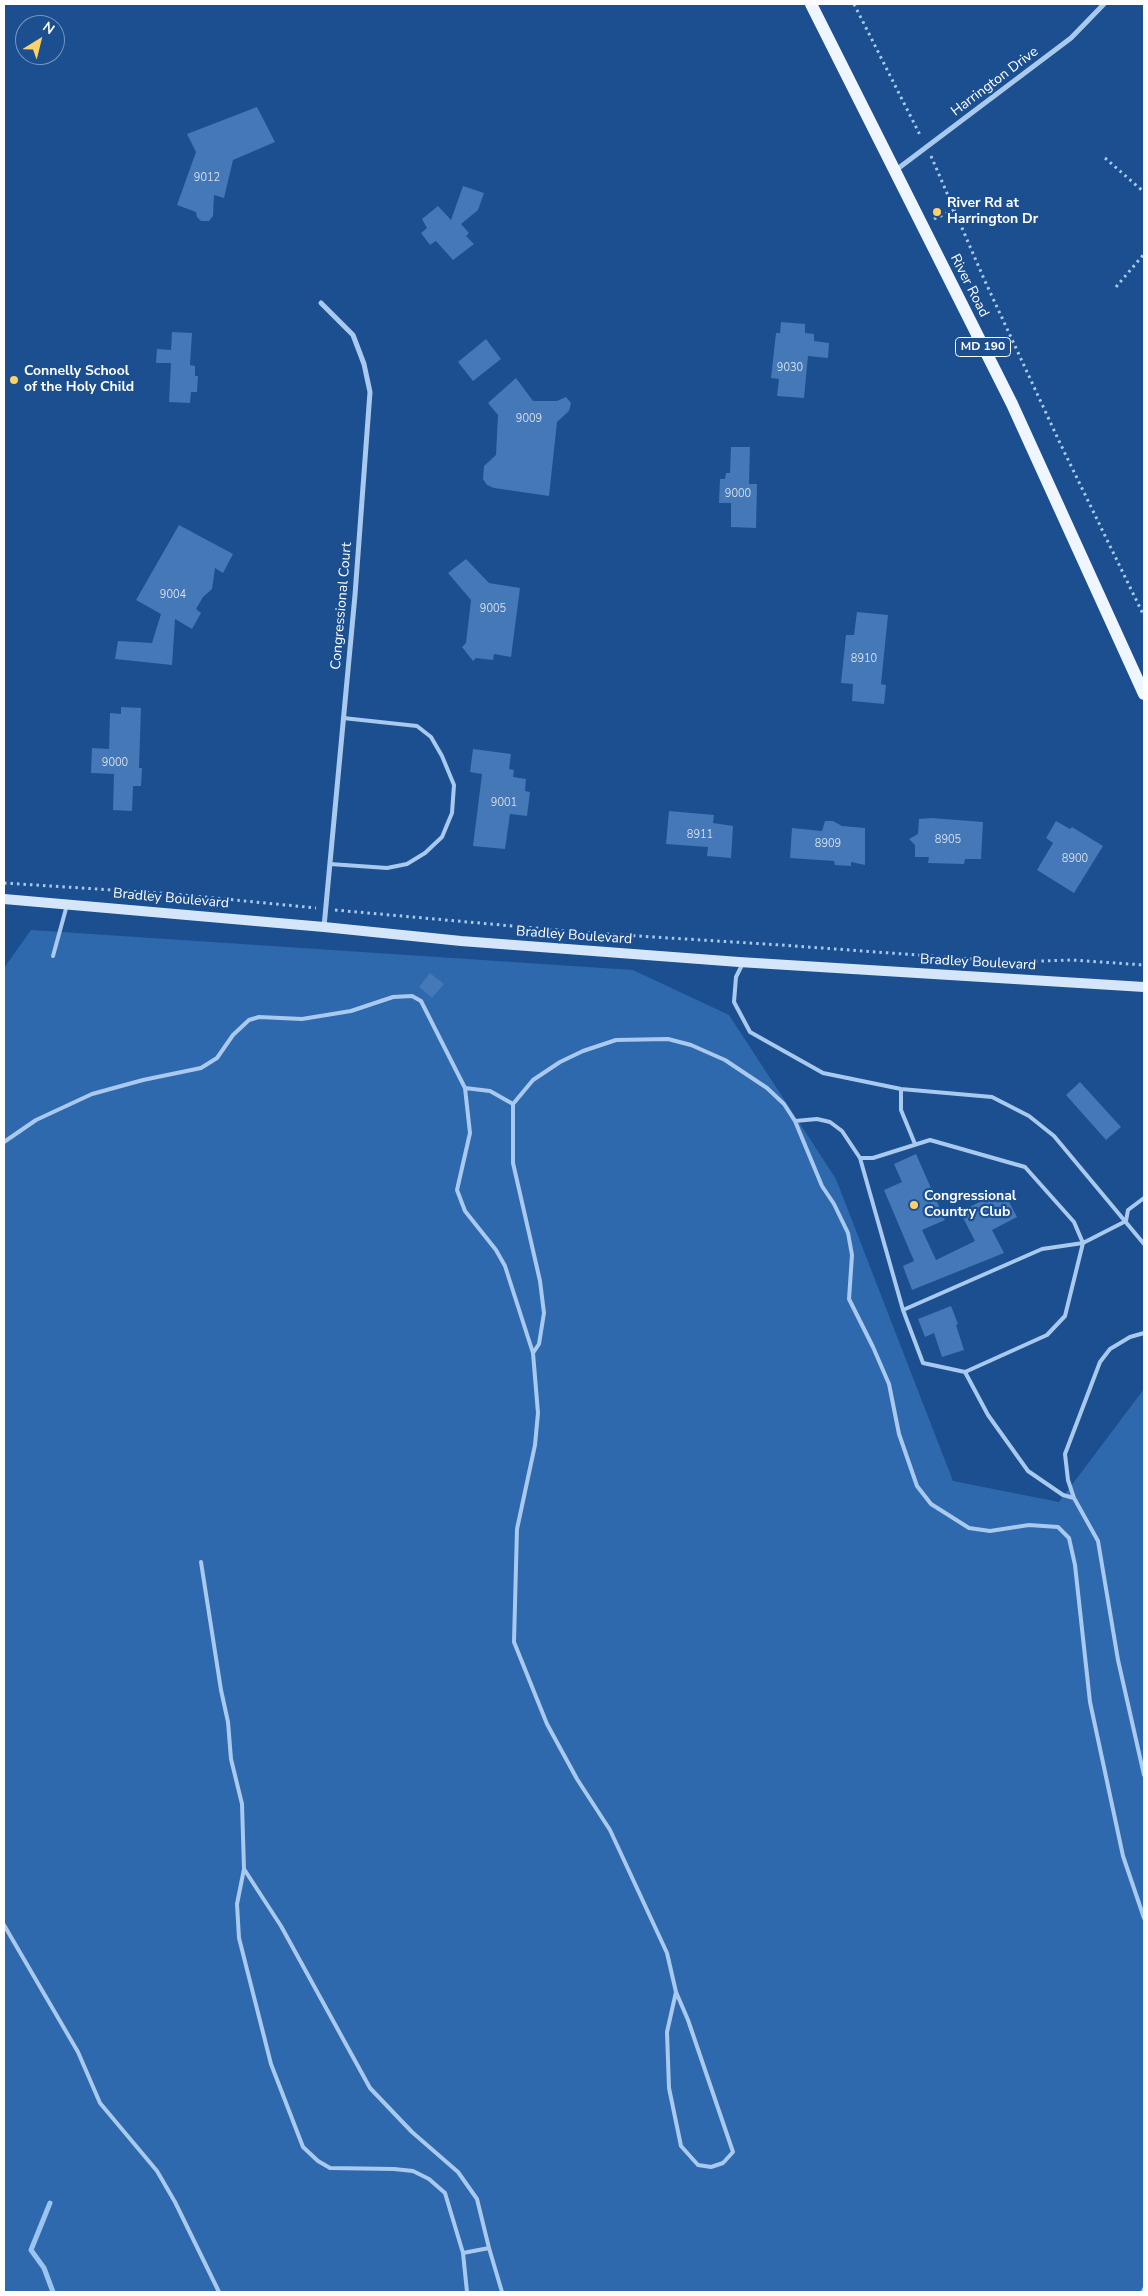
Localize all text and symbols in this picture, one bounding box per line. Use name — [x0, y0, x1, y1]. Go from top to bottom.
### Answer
north arrow — [15, 15, 65, 65]
text: N — [39, 17, 58, 39]
street label: Harrington Drive — [948, 44, 1042, 120]
house number: 9012 — [194, 171, 220, 185]
place label: River Rd at Harrington Dr — [947, 196, 1038, 228]
marker: River Rd at Harrington Dr — [931, 206, 943, 218]
street label: River Road — [946, 252, 992, 320]
road number: MD 190 — [956, 338, 1010, 357]
house number: 9030 — [777, 361, 803, 375]
place label: Connelly School of the Holy Child — [24, 364, 134, 397]
marker: Connelly School of the Holy Child — [8, 374, 20, 386]
house number: 9009 — [516, 412, 542, 426]
house number: 9000 — [725, 487, 751, 501]
street label: Congressional Court — [328, 542, 356, 670]
house number: 9004 — [160, 588, 186, 602]
house number: 9005 — [480, 602, 506, 616]
house number: 8910 — [851, 652, 877, 666]
house number: 9000 — [102, 756, 128, 770]
house number: 9001 — [491, 796, 517, 810]
house number: 8911 — [687, 828, 713, 842]
house number: 8905 — [935, 833, 961, 847]
house number: 8909 — [815, 837, 841, 851]
house number: 8900 — [1062, 852, 1088, 866]
street label: Bradley Boulevard — [112, 886, 230, 912]
street label: Bradley Boulevard — [515, 924, 633, 948]
street label: Bradley Boulevard — [919, 952, 1037, 974]
place label: Congressional Country Club — [924, 1189, 1016, 1222]
marker: Congressional Country Club — [908, 1199, 920, 1211]

